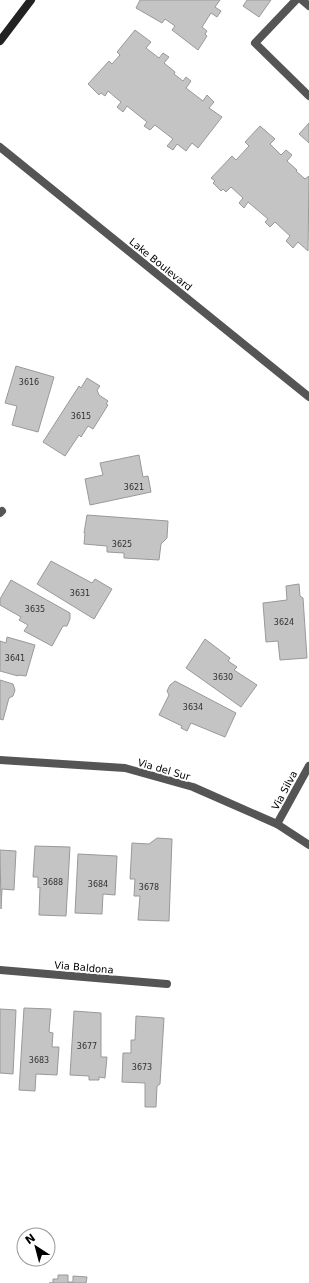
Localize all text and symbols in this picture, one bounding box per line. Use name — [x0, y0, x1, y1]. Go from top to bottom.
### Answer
street label: Lake Boulevard — [127, 236, 194, 293]
house number: 3616 — [19, 378, 39, 387]
house number: 3615 — [71, 412, 91, 421]
house number: 3621 — [124, 483, 144, 492]
house number: 3625 — [112, 540, 132, 549]
house number: 3631 — [70, 589, 90, 598]
house number: 3635 — [25, 605, 45, 614]
house number: 3624 — [274, 618, 294, 627]
house number: 3641 — [5, 654, 25, 663]
house number: 3630 — [213, 673, 233, 682]
house number: 3634 — [183, 703, 203, 712]
street label: Via del Sur — [136, 757, 192, 782]
street label: Via Silva — [270, 769, 299, 812]
house number: 3688 — [43, 878, 63, 887]
house number: 3684 — [88, 880, 108, 889]
house number: 3678 — [139, 883, 159, 892]
street label: Via Baldona — [54, 959, 114, 976]
house number: 3677 — [77, 1042, 97, 1051]
house number: 3683 — [29, 1056, 49, 1065]
house number: 3673 — [132, 1063, 152, 1072]
north arrow — [16, 1227, 56, 1267]
text: N — [23, 1231, 38, 1247]

